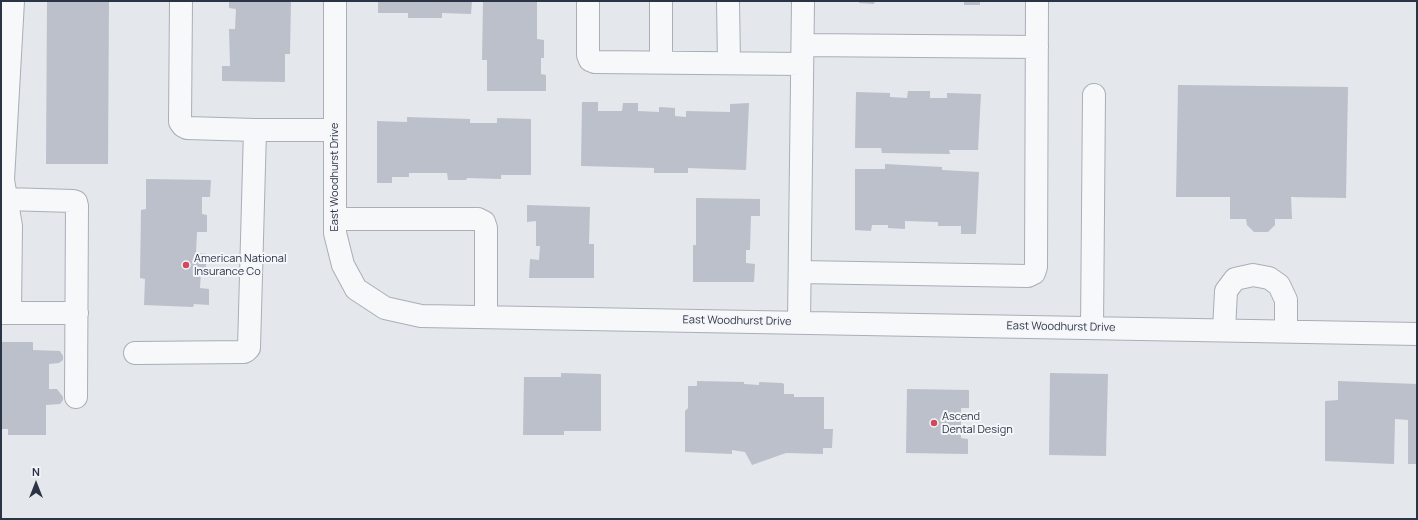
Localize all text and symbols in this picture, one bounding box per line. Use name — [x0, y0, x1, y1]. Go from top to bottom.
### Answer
street label: East Woodhurst Drive — [328, 123, 342, 231]
place label: American National Insurance Co — [194, 252, 286, 278]
marker: American National Insurance Co — [181, 260, 191, 270]
street label: East Woodhurst Drive — [682, 313, 792, 329]
street label: East Woodhurst Drive — [1006, 319, 1116, 335]
place label: Ascend Dental Design — [942, 410, 1013, 436]
marker: Ascend Dental Design — [929, 418, 939, 428]
north arrow — [16, 464, 56, 504]
text: N — [32, 464, 40, 479]

